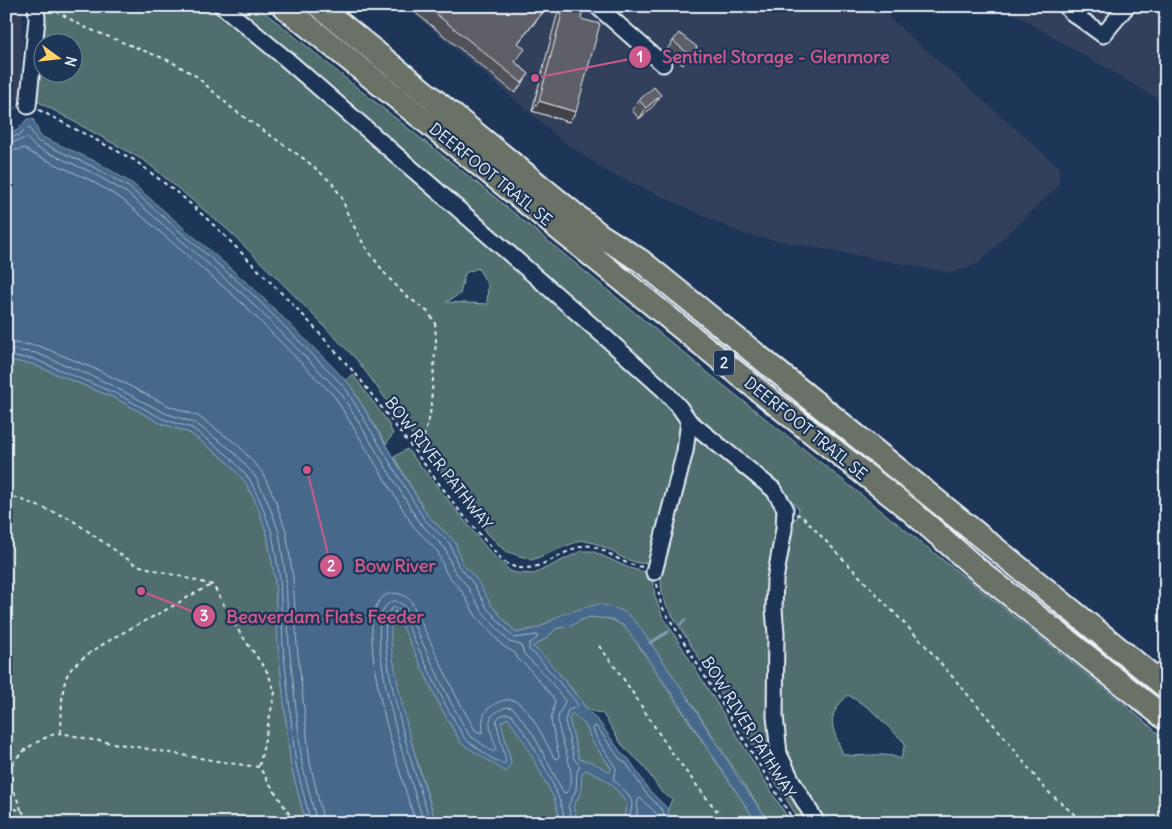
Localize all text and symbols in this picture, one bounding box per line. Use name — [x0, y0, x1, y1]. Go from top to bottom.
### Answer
north arrow — [32, 32, 82, 82]
callout: Sentinel Storage - Glenmore — [627, 41, 899, 74]
text: Sentinel Storage - Glenmore — [662, 45, 890, 68]
text: 1 — [637, 47, 643, 66]
text: N — [61, 54, 81, 68]
street label: DEERFOOT TRAIL SE — [426, 118, 556, 230]
road number: 2 — [714, 350, 734, 376]
street label: DEERFOOT TRAIL SE — [741, 372, 871, 484]
street label: BOW RIVER PATHWAY — [381, 393, 497, 533]
callout: Bow River — [319, 550, 446, 583]
text: Bow River — [354, 554, 436, 577]
text: 2 — [327, 556, 335, 575]
callout: Beaverdam Flats Feeder — [191, 600, 434, 633]
text: Beaverdam Flats Feeder — [226, 605, 424, 628]
text: 3 — [200, 606, 208, 625]
street label: BOW RIVER PATHWAY — [697, 653, 801, 801]

